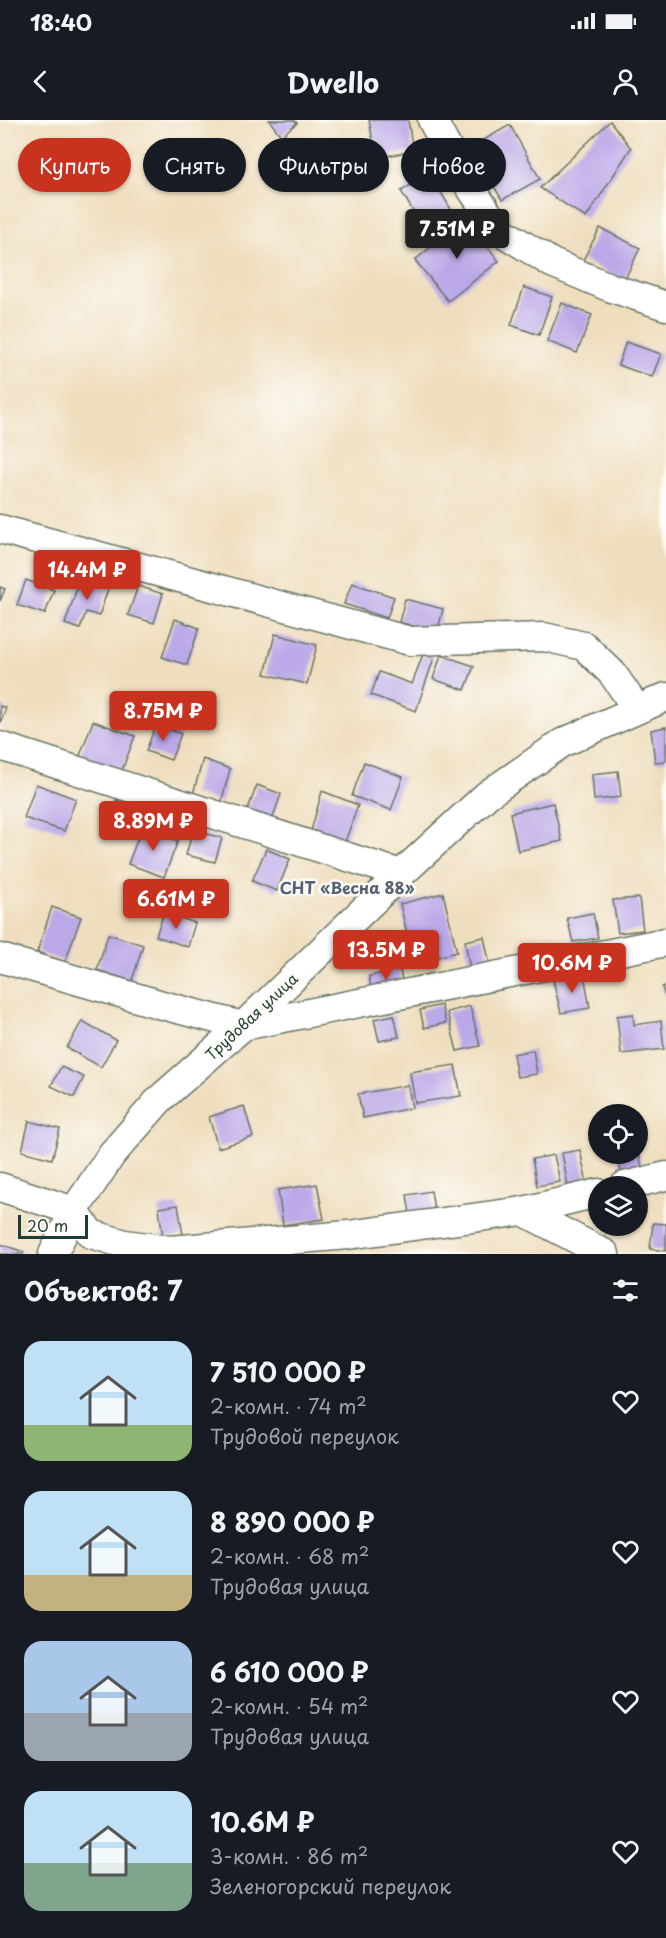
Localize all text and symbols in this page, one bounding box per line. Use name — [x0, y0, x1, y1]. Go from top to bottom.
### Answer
text: 18:40 — [30, 5, 92, 38]
text: Dwello — [287, 61, 379, 102]
icon: back — [24, 65, 57, 98]
icon: person — [609, 65, 642, 98]
chip: Купить — [18, 138, 131, 192]
chip: Снять — [143, 138, 246, 192]
chip: Фильтры — [258, 138, 389, 192]
chip: Новое — [401, 138, 506, 192]
pin: 7.51M ₽ — [402, 209, 512, 260]
text: 7.51M ₽ — [419, 213, 495, 243]
pin: 14.4M ₽ — [32, 550, 142, 601]
text: 14.4M ₽ — [48, 554, 126, 584]
pin: 8.75M ₽ — [108, 691, 218, 742]
text: 8.75M ₽ — [124, 695, 202, 725]
pin: 8.89M ₽ — [98, 801, 208, 852]
text: 8.89M ₽ — [113, 805, 193, 835]
district label: СНТ «Весна 88» — [280, 875, 415, 899]
pin: 6.61M ₽ — [121, 879, 231, 930]
text: 6.61M ₽ — [137, 883, 215, 913]
pin: 13.5M ₽ — [331, 930, 441, 981]
text: 13.5M ₽ — [347, 934, 425, 964]
pin: 10.6M ₽ — [517, 943, 627, 994]
text: 10.6M ₽ — [532, 947, 612, 977]
street label: Трудовая улица — [200, 967, 303, 1065]
map controls — [588, 1104, 648, 1236]
button: locate — [588, 1104, 648, 1164]
button: layers — [588, 1176, 648, 1236]
scale bar — [18, 1212, 88, 1240]
text: 20 m — [27, 1213, 68, 1237]
text: Объектов: 7 — [24, 1271, 182, 1310]
icon: filters — [609, 1274, 642, 1307]
text: 7 510 000 ₽ — [210, 1352, 366, 1391]
icon: home — [72, 1365, 144, 1437]
icon: heart — [609, 1385, 642, 1418]
text: 2-комн. · 74 m² — [210, 1391, 367, 1421]
text: Трудовой переулок — [210, 1421, 399, 1451]
text: 8 890 000 ₽ — [210, 1502, 375, 1541]
icon: home — [72, 1515, 144, 1587]
icon: heart — [609, 1535, 642, 1568]
text: 2-комн. · 68 m² — [210, 1541, 369, 1571]
text: Трудовая улица — [210, 1571, 369, 1601]
text: 6 610 000 ₽ — [210, 1652, 369, 1691]
icon: home — [72, 1665, 144, 1737]
icon: heart — [609, 1685, 642, 1718]
text: 2-комн. · 54 m² — [210, 1691, 368, 1721]
text: Трудовая улица — [210, 1721, 369, 1751]
text: 10.6M ₽ — [210, 1802, 314, 1841]
icon: home — [72, 1815, 144, 1887]
icon: heart — [609, 1835, 642, 1868]
text: 3-комн. · 86 m² — [210, 1841, 368, 1871]
text: Зеленогорский переулок — [210, 1871, 451, 1901]

